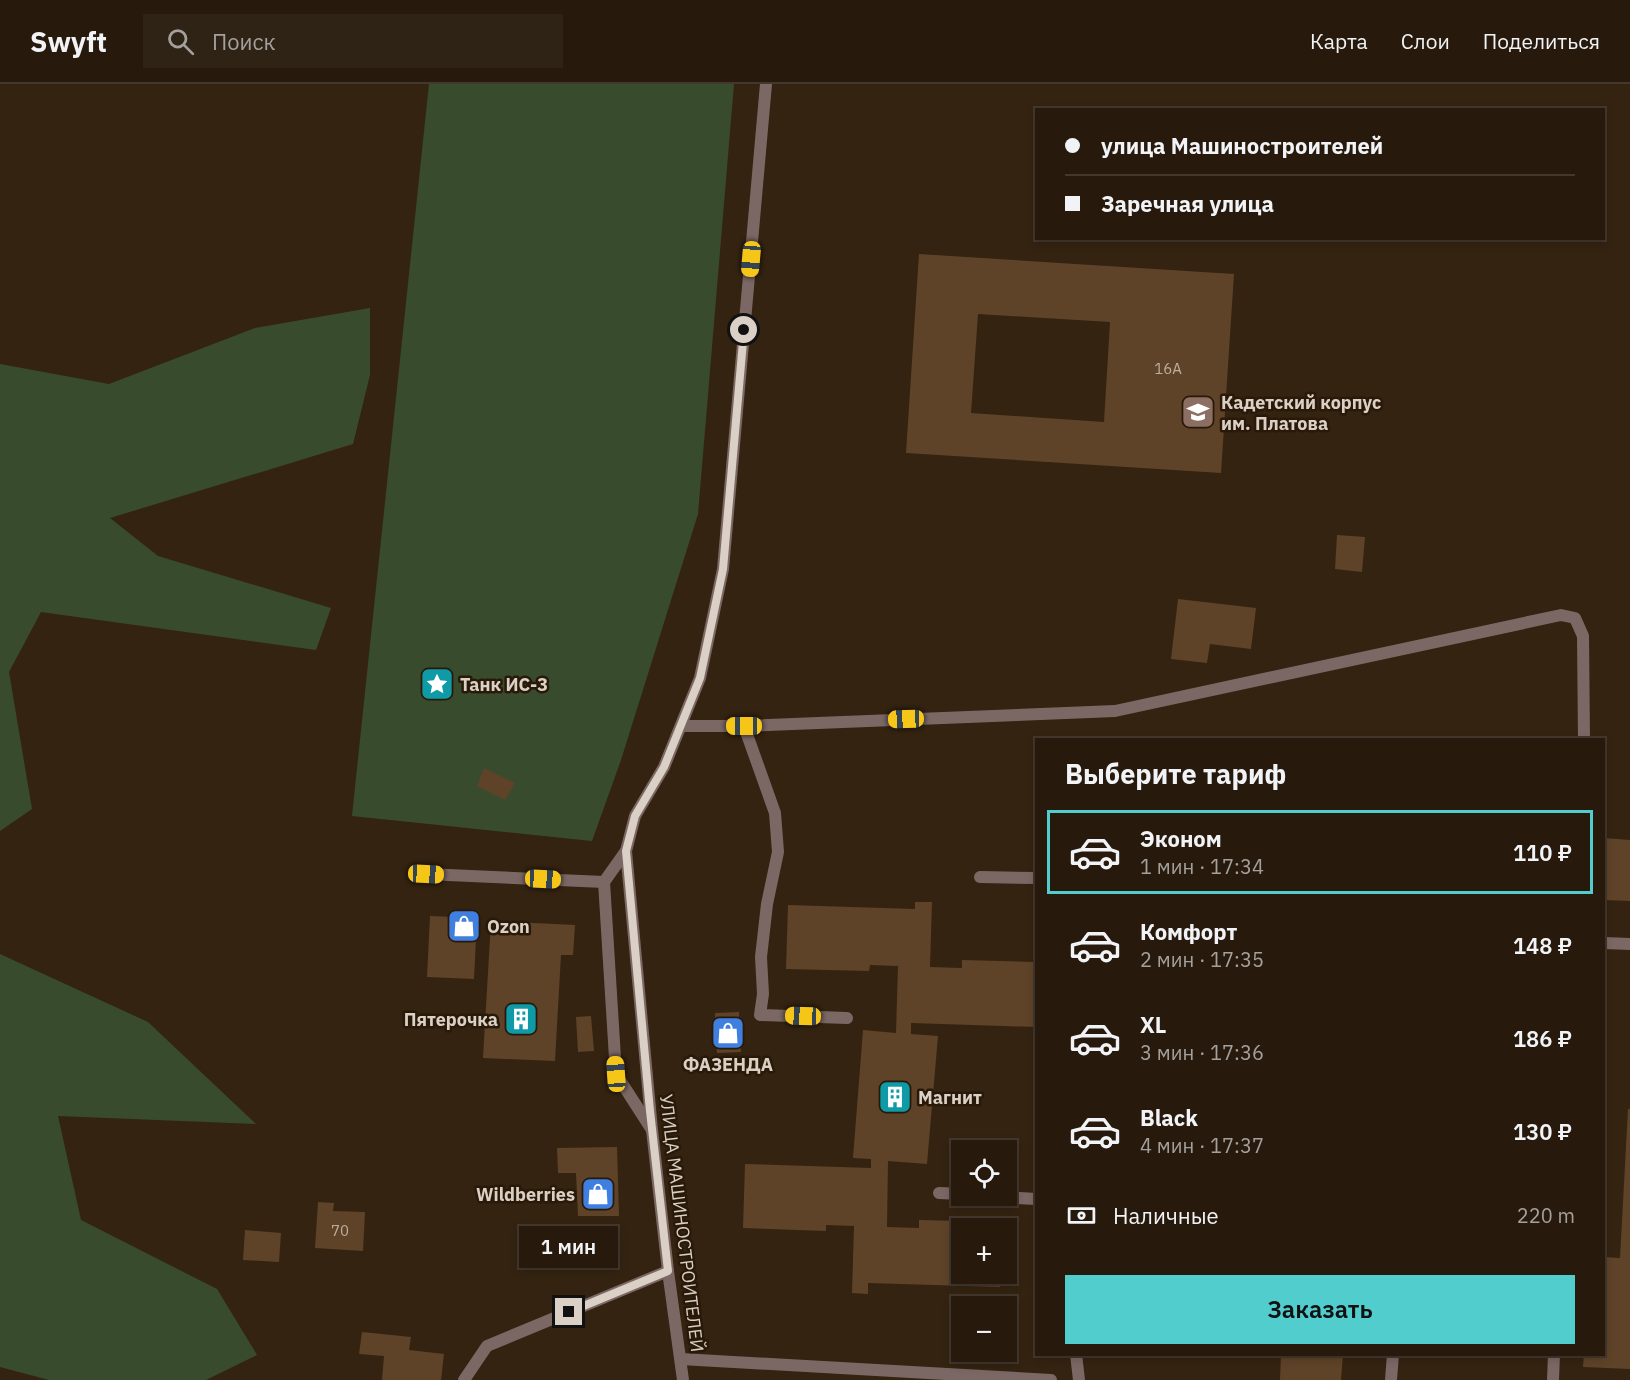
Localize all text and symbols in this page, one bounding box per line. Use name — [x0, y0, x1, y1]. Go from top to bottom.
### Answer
search box — [143, 14, 563, 68]
text: Swyft — [30, 23, 107, 60]
icon: search — [164, 25, 197, 58]
text: Поиск — [212, 27, 276, 56]
text: Карта — [1310, 27, 1368, 55]
text: Слои — [1401, 27, 1450, 55]
text: Поделиться — [1483, 27, 1600, 55]
text: улица Машиностроителей — [1101, 131, 1383, 160]
text: Заречная улица — [1101, 189, 1274, 218]
car — [740, 240, 762, 278]
route start — [730, 316, 757, 343]
house number: 16А — [1154, 359, 1182, 378]
place label: Кадетский корпус им. Платова — [1221, 391, 1381, 435]
school or university icon: Кадетский корпус им. Платова — [1180, 394, 1216, 430]
place icon: Танк ИС-3 — [419, 666, 455, 702]
place label: Танк ИС-3 — [460, 673, 548, 696]
car — [888, 709, 924, 729]
car — [726, 717, 762, 735]
text: Выберите тариф — [1065, 756, 1286, 791]
text: Эконом — [1140, 824, 1222, 853]
icon: car — [1068, 825, 1122, 879]
text: 110 ₽ — [1513, 838, 1572, 867]
text: 1 мин · 17:34 — [1140, 853, 1264, 880]
car — [408, 864, 444, 884]
car — [525, 869, 561, 889]
shop icon: Ozon — [446, 908, 482, 944]
place label: Ozon — [487, 915, 530, 938]
text: Комфорт — [1140, 917, 1237, 946]
icon: car — [1068, 918, 1122, 972]
text: 148 ₽ — [1513, 931, 1572, 960]
text: 2 мин · 17:35 — [1140, 946, 1264, 973]
building icon: Пятерочка — [503, 1001, 539, 1037]
car — [785, 1006, 821, 1026]
place label: Пятерочка — [404, 1008, 498, 1031]
text: XL — [1140, 1010, 1166, 1039]
icon: car — [1068, 1011, 1122, 1065]
shop icon: ФАЗЕНДА — [710, 1015, 746, 1051]
text: 186 ₽ — [1513, 1024, 1572, 1053]
text: 3 мин · 17:36 — [1140, 1039, 1264, 1066]
place label: ФАЗЕНДА — [683, 1053, 773, 1076]
car — [606, 1055, 626, 1093]
building icon: Магнит — [877, 1079, 913, 1115]
place label: Магнит — [918, 1086, 982, 1109]
street label: УЛИЦА МАШИНОСТРОИТЕЛЕЙ — [655, 1093, 709, 1353]
text: Black — [1140, 1103, 1198, 1132]
icon: car — [1068, 1104, 1122, 1158]
text: 130 ₽ — [1513, 1117, 1572, 1146]
text: 4 мин · 17:37 — [1140, 1132, 1264, 1159]
map controls — [951, 1140, 1017, 1362]
button: locate — [951, 1140, 1017, 1206]
shop icon: Wildberries — [580, 1176, 616, 1212]
place label: Wildberries — [476, 1183, 575, 1206]
icon: cash — [1065, 1199, 1098, 1232]
text: Наличные — [1113, 1201, 1219, 1230]
text: 220 m — [1517, 1202, 1575, 1229]
button: + — [951, 1218, 1017, 1284]
house number: 70 — [331, 1221, 349, 1240]
callout: 1 мин — [520, 1225, 618, 1267]
text: 1 мин — [541, 1233, 596, 1260]
button: Заказать — [1065, 1275, 1575, 1344]
button: − — [951, 1296, 1017, 1362]
route end — [555, 1298, 582, 1325]

